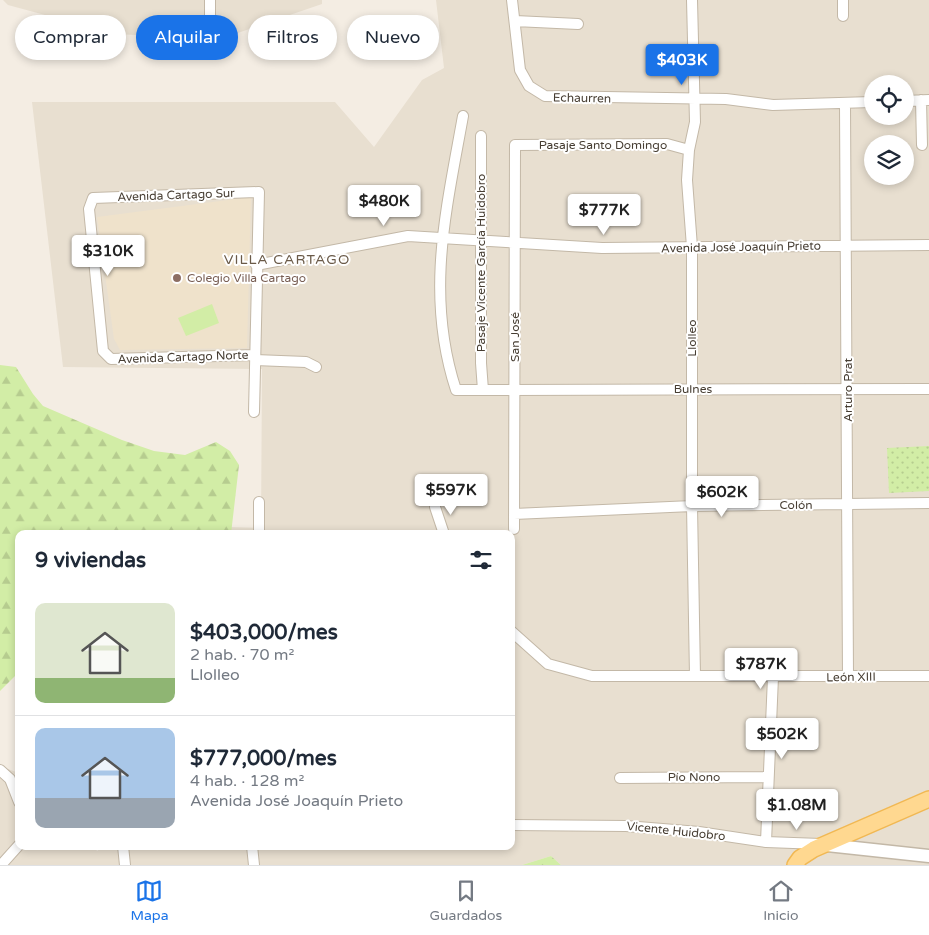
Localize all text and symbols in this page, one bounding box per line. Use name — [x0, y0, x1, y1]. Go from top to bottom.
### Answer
chip: Comprar — [15, 15, 126, 60]
chip: Alquilar — [136, 15, 238, 60]
chip: Filtros — [248, 15, 337, 60]
chip: Nuevo — [347, 15, 439, 60]
pin: $403K — [647, 44, 717, 86]
text: $403K — [657, 50, 707, 70]
map controls — [864, 75, 914, 185]
button: locate — [864, 75, 914, 125]
street label: Echaurren — [553, 90, 611, 106]
button: layers — [864, 135, 914, 185]
street label: Pasaje Santo Domingo — [539, 138, 667, 152]
street label: Pasaje Vicente García Huidobro — [474, 174, 488, 352]
pin: $480K — [349, 184, 419, 227]
street label: Avenida Cartago Sur — [117, 186, 235, 204]
text: $480K — [359, 191, 409, 211]
pin: $777K — [569, 194, 639, 236]
text: $777K — [579, 200, 629, 220]
pin: $310K — [73, 234, 143, 277]
street label: Avenida José Joaquín Prieto — [661, 239, 821, 255]
text: $310K — [83, 241, 133, 261]
district label: VILLA CARTAGO — [224, 251, 350, 268]
place label: Colegio Villa Cartago — [187, 271, 306, 285]
marker: Colegio Villa Cartago — [171, 272, 183, 284]
street label: San José — [508, 312, 522, 362]
street label: Llolleo — [685, 319, 699, 357]
street label: Avenida Cartago Norte — [117, 348, 249, 366]
street label: Arturo Prat — [841, 358, 855, 422]
street label: Bulnes — [674, 382, 712, 396]
pin: $597K — [416, 474, 486, 516]
pin: $602K — [687, 476, 757, 518]
text: $597K — [426, 480, 476, 500]
text: $602K — [697, 482, 747, 502]
street label: Colón — [779, 498, 813, 512]
icon: filters — [467, 546, 495, 574]
text: 9 viviendas — [35, 548, 146, 573]
text: $403,000/mes — [190, 620, 338, 645]
icon: home — [75, 623, 135, 683]
text: 2 hab. · 70 m² — [190, 645, 294, 665]
pin: $787K — [726, 648, 796, 690]
text: $787K — [736, 654, 786, 674]
text: Llolleo — [190, 665, 240, 685]
street label: León XIII — [826, 670, 876, 684]
pin: $502K — [747, 718, 817, 760]
text: $502K — [757, 724, 807, 744]
text: $777,000/mes — [190, 746, 337, 771]
icon: home — [75, 748, 135, 808]
street label: Pío Nono — [668, 770, 720, 784]
text: 4 hab. · 128 m² — [190, 771, 304, 791]
pin: $1.08M — [756, 788, 838, 831]
text: Avenida José Joaquín Prieto — [190, 791, 403, 811]
text: $1.08M — [767, 795, 827, 815]
street label: Vicente Huidobro — [626, 819, 726, 843]
tab: Mapa — [130, 877, 169, 924]
tab: Guardados — [429, 877, 502, 924]
tab: Inicio — [763, 877, 799, 924]

